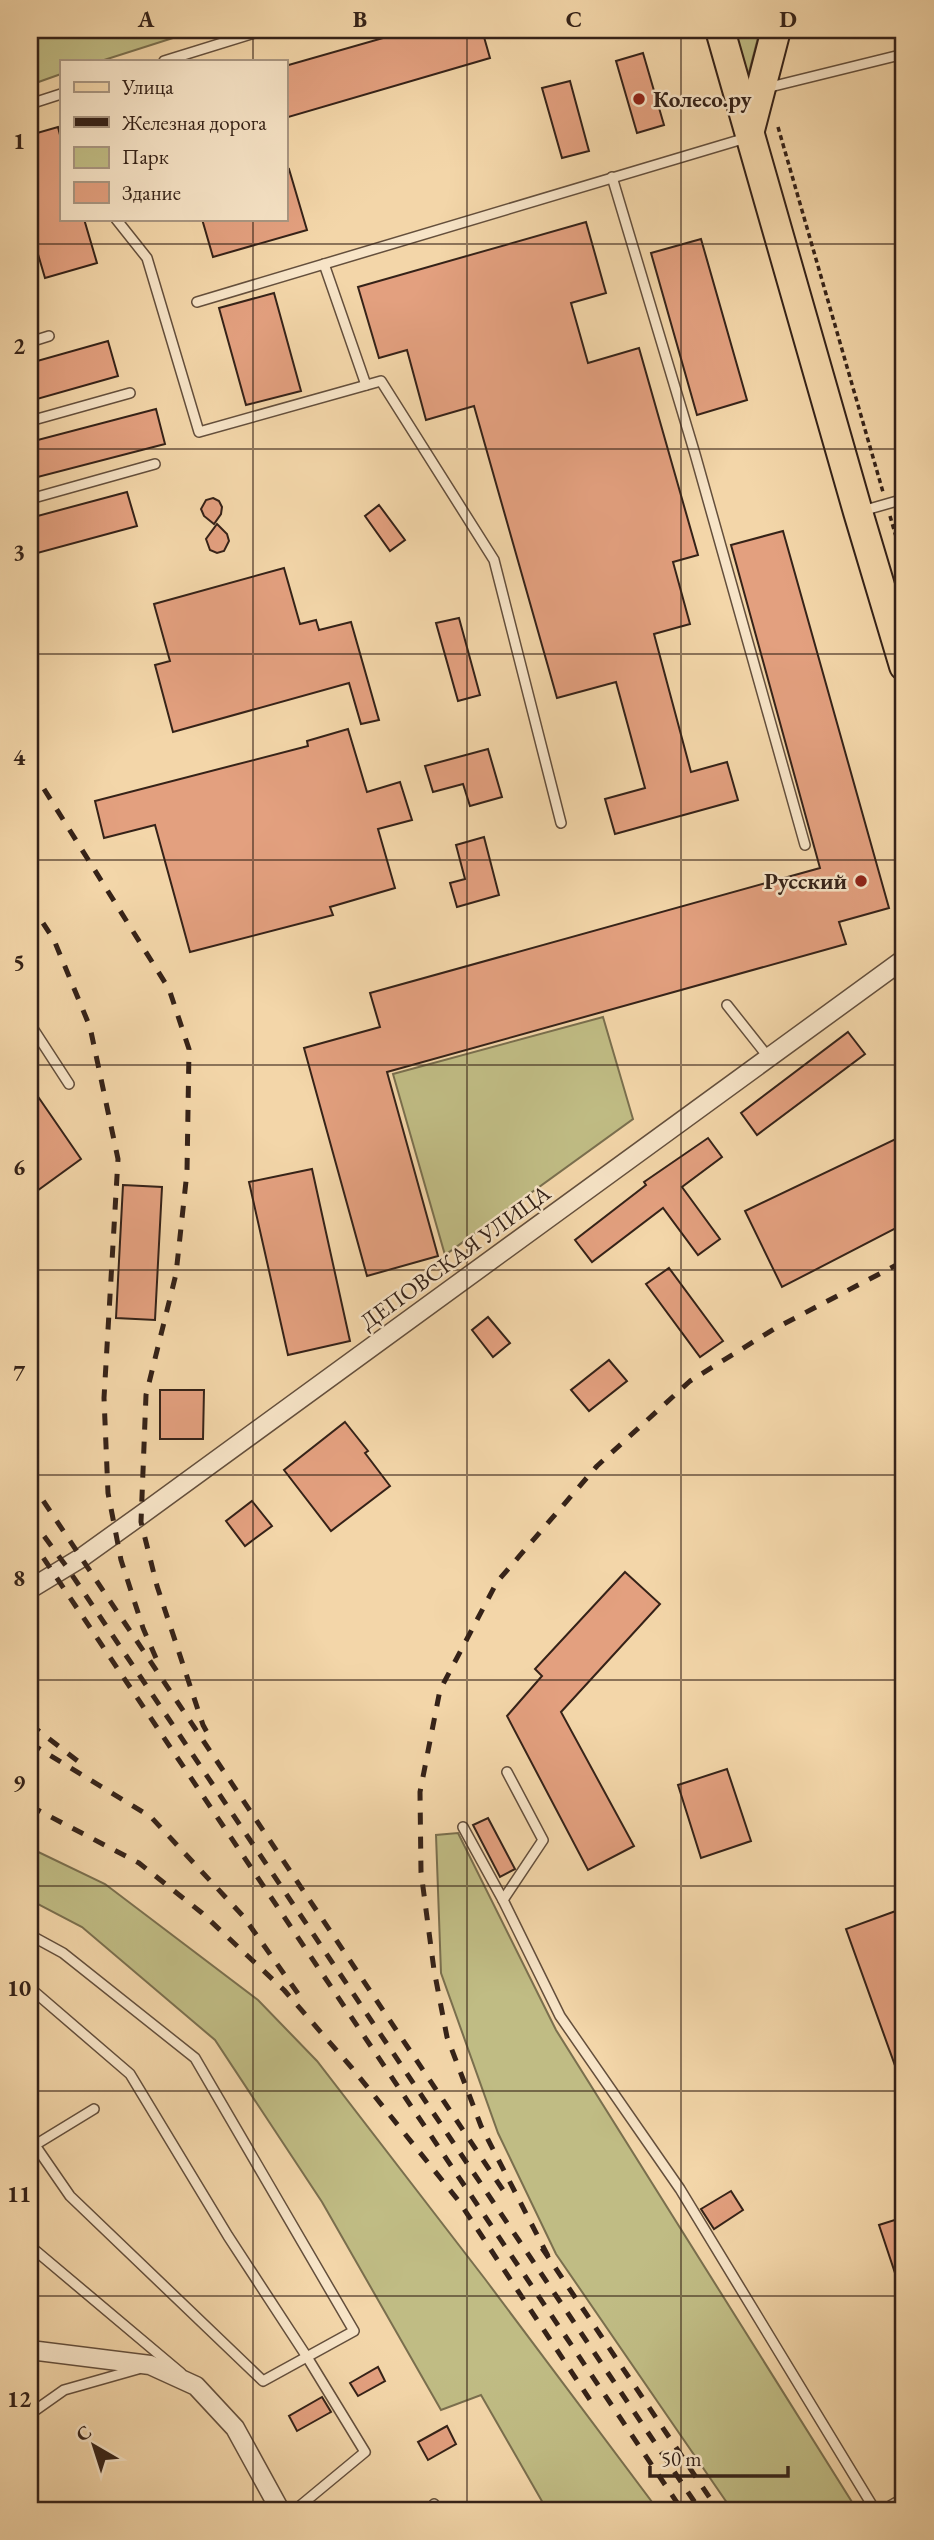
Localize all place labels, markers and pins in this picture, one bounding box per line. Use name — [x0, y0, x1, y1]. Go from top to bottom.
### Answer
place label: Колесо.ру — [653, 84, 753, 114]
marker: Колесо.ру — [631, 91, 647, 107]
place label: Русский — [764, 866, 847, 896]
marker: Русский — [853, 873, 869, 889]

